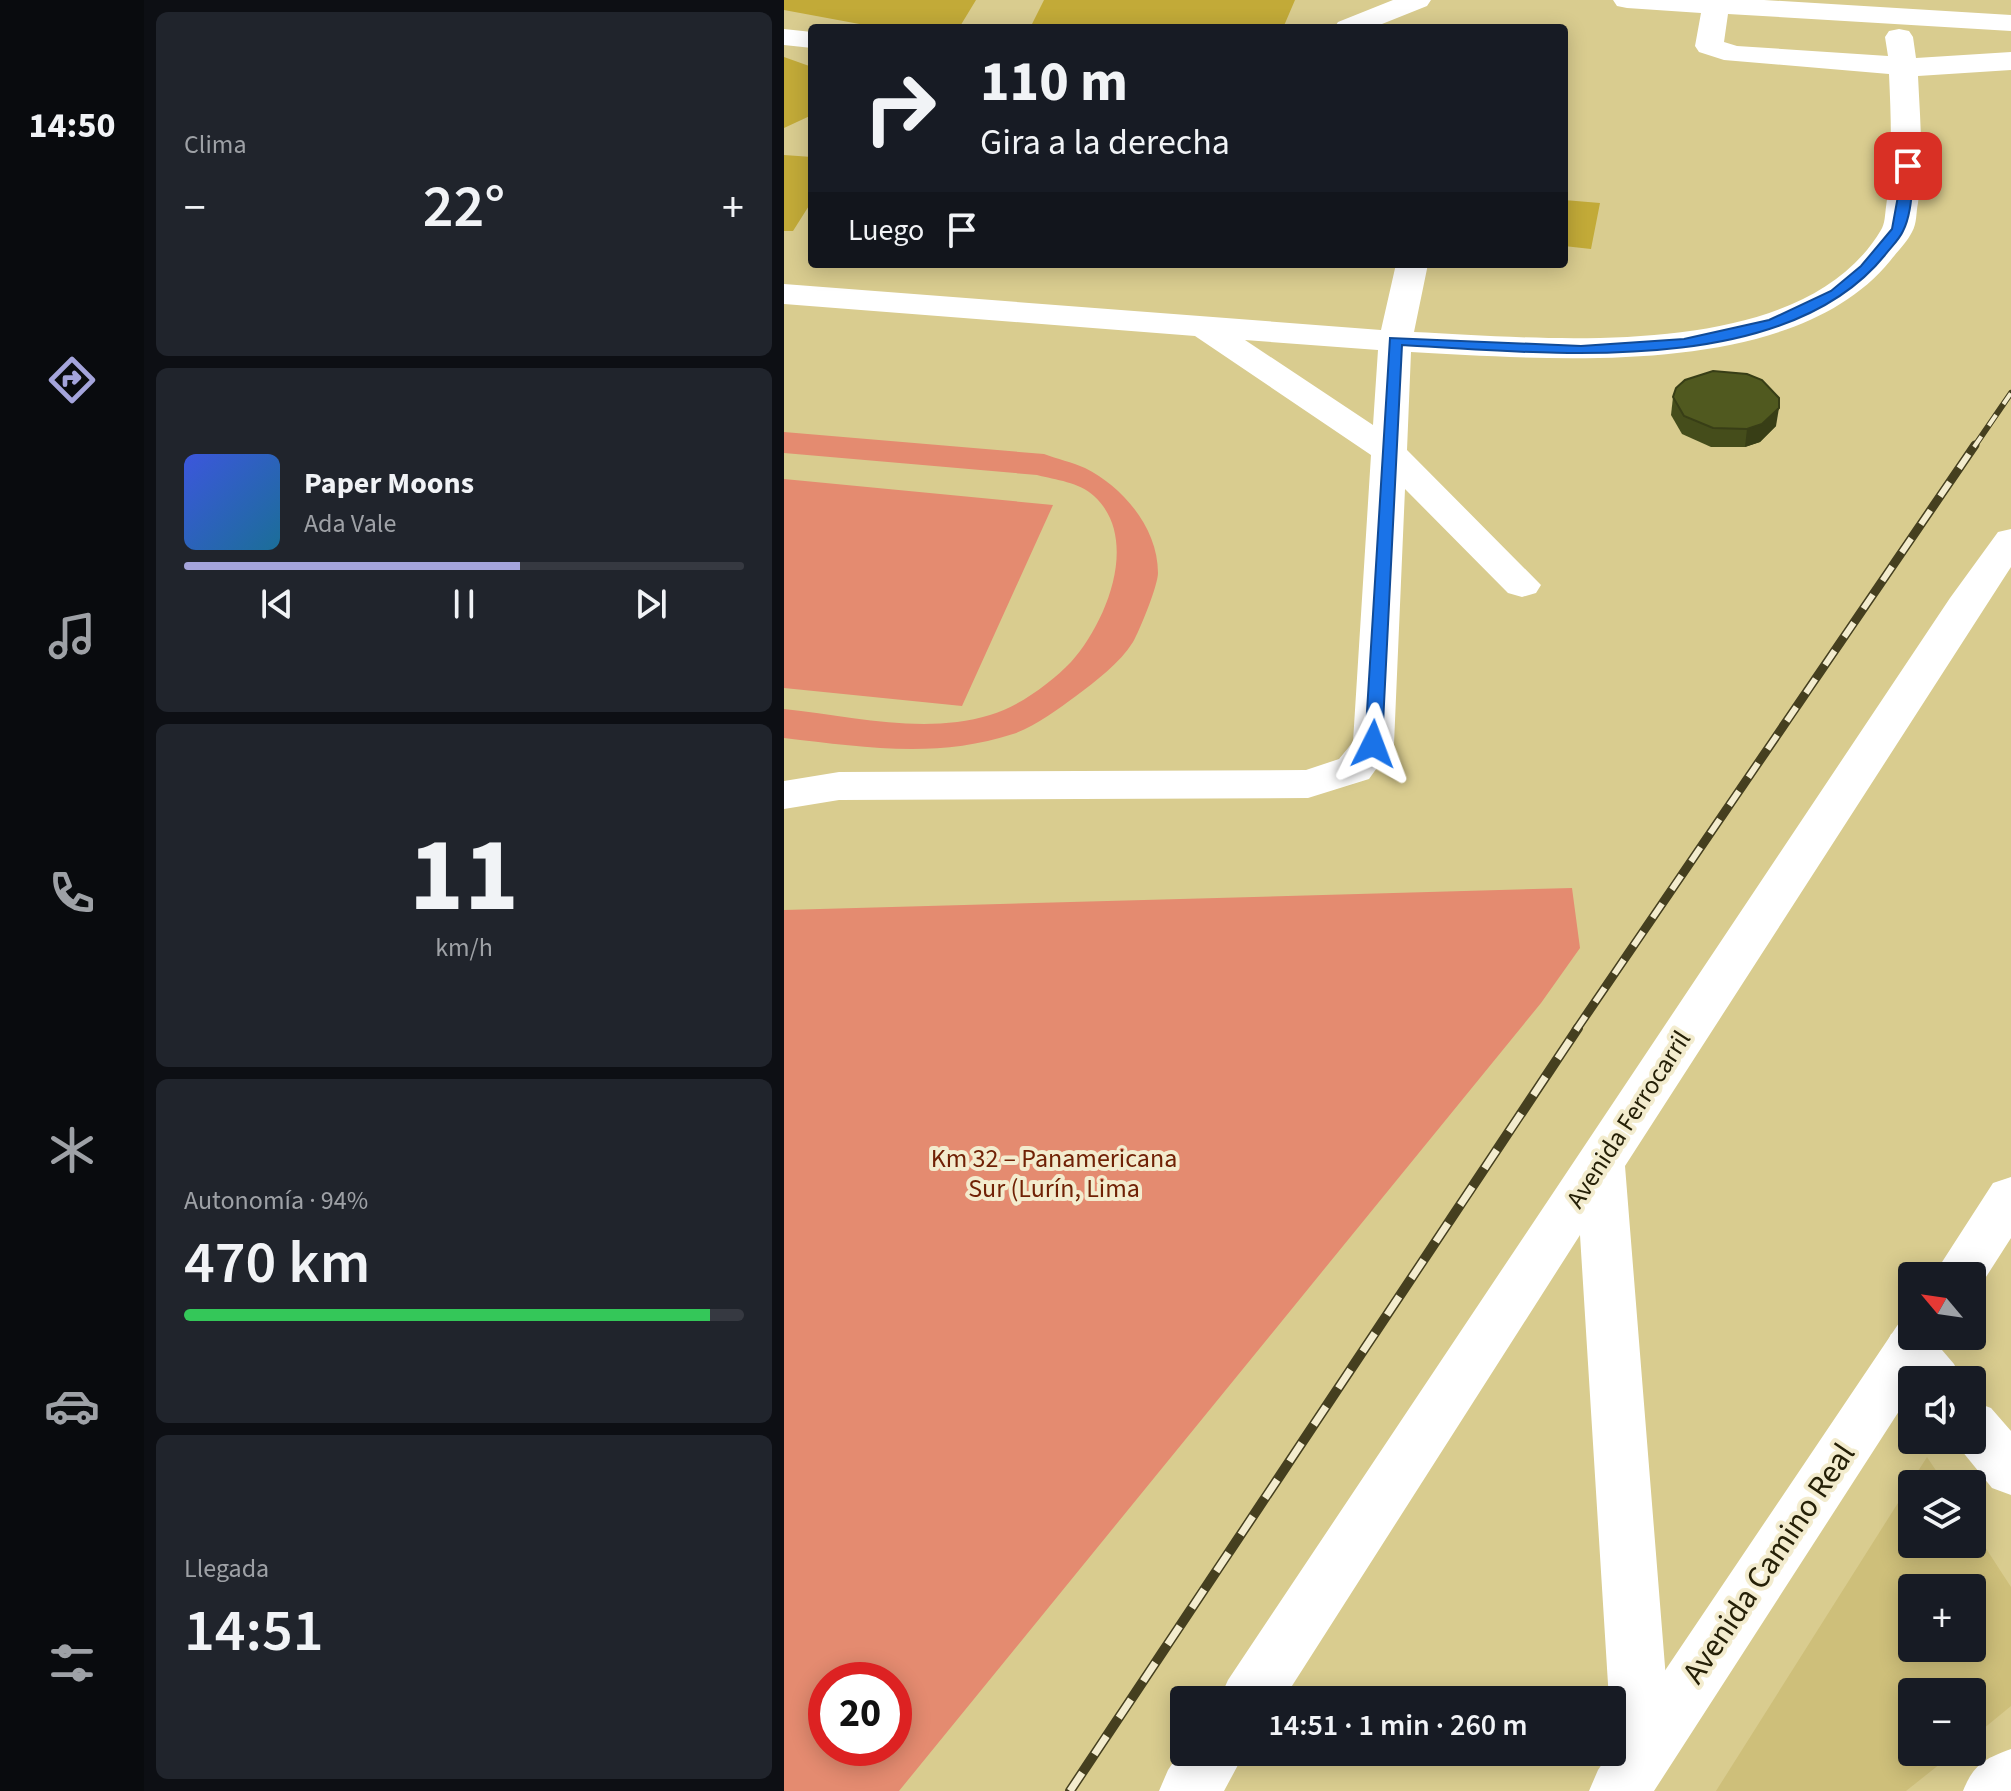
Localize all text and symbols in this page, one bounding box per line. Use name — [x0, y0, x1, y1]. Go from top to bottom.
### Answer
text: 110 m — [980, 43, 1128, 122]
icon: right — [848, 56, 952, 160]
text: 14:50 — [29, 100, 115, 151]
text: Gira a la derecha — [980, 117, 1230, 168]
text: Clima — [184, 126, 247, 163]
pin — [1874, 132, 1942, 200]
icon: arrive — [1886, 144, 1930, 188]
text: 22° — [423, 165, 505, 250]
text: − — [184, 177, 206, 240]
text: + — [722, 177, 744, 240]
icon: arrive — [940, 208, 984, 252]
text: Luego — [848, 209, 924, 252]
icon: directions — [44, 352, 100, 408]
text: Paper Moons — [304, 462, 474, 505]
text: Ada Vale — [304, 505, 396, 542]
icon: previous — [255, 582, 299, 626]
icon: pause — [442, 582, 486, 626]
icon: next — [629, 582, 673, 626]
icon: music — [44, 608, 100, 664]
position arrow — [1331, 702, 1415, 786]
text: 11 — [409, 803, 519, 951]
icon: phone — [44, 865, 100, 921]
text: km/h — [435, 929, 493, 966]
street label: Avenida Ferrocarril — [1557, 1023, 1700, 1215]
icon: climate — [44, 1122, 100, 1178]
park label: Km 32 – Panamericana Sur (Lurín, Lima — [931, 1140, 1177, 1207]
text: Autonomía · 94% — [184, 1182, 368, 1219]
text: 470 km — [184, 1221, 370, 1306]
north arrow — [1898, 1262, 1986, 1350]
map controls — [1898, 1262, 1986, 1766]
button: sound — [1898, 1366, 1986, 1454]
icon: car — [44, 1378, 100, 1434]
street label: Avenida Camino Real — [1671, 1434, 1867, 1693]
button: layers — [1898, 1470, 1986, 1558]
text: Llegada — [184, 1550, 269, 1587]
button: + — [1898, 1574, 1986, 1662]
text: 14:51 — [184, 1589, 324, 1674]
icon: filters — [44, 1635, 100, 1691]
speed limit sign: 20 — [808, 1662, 912, 1766]
button: − — [1898, 1678, 1986, 1766]
text: 14:51 · 1 min · 260 m — [1268, 1704, 1528, 1747]

